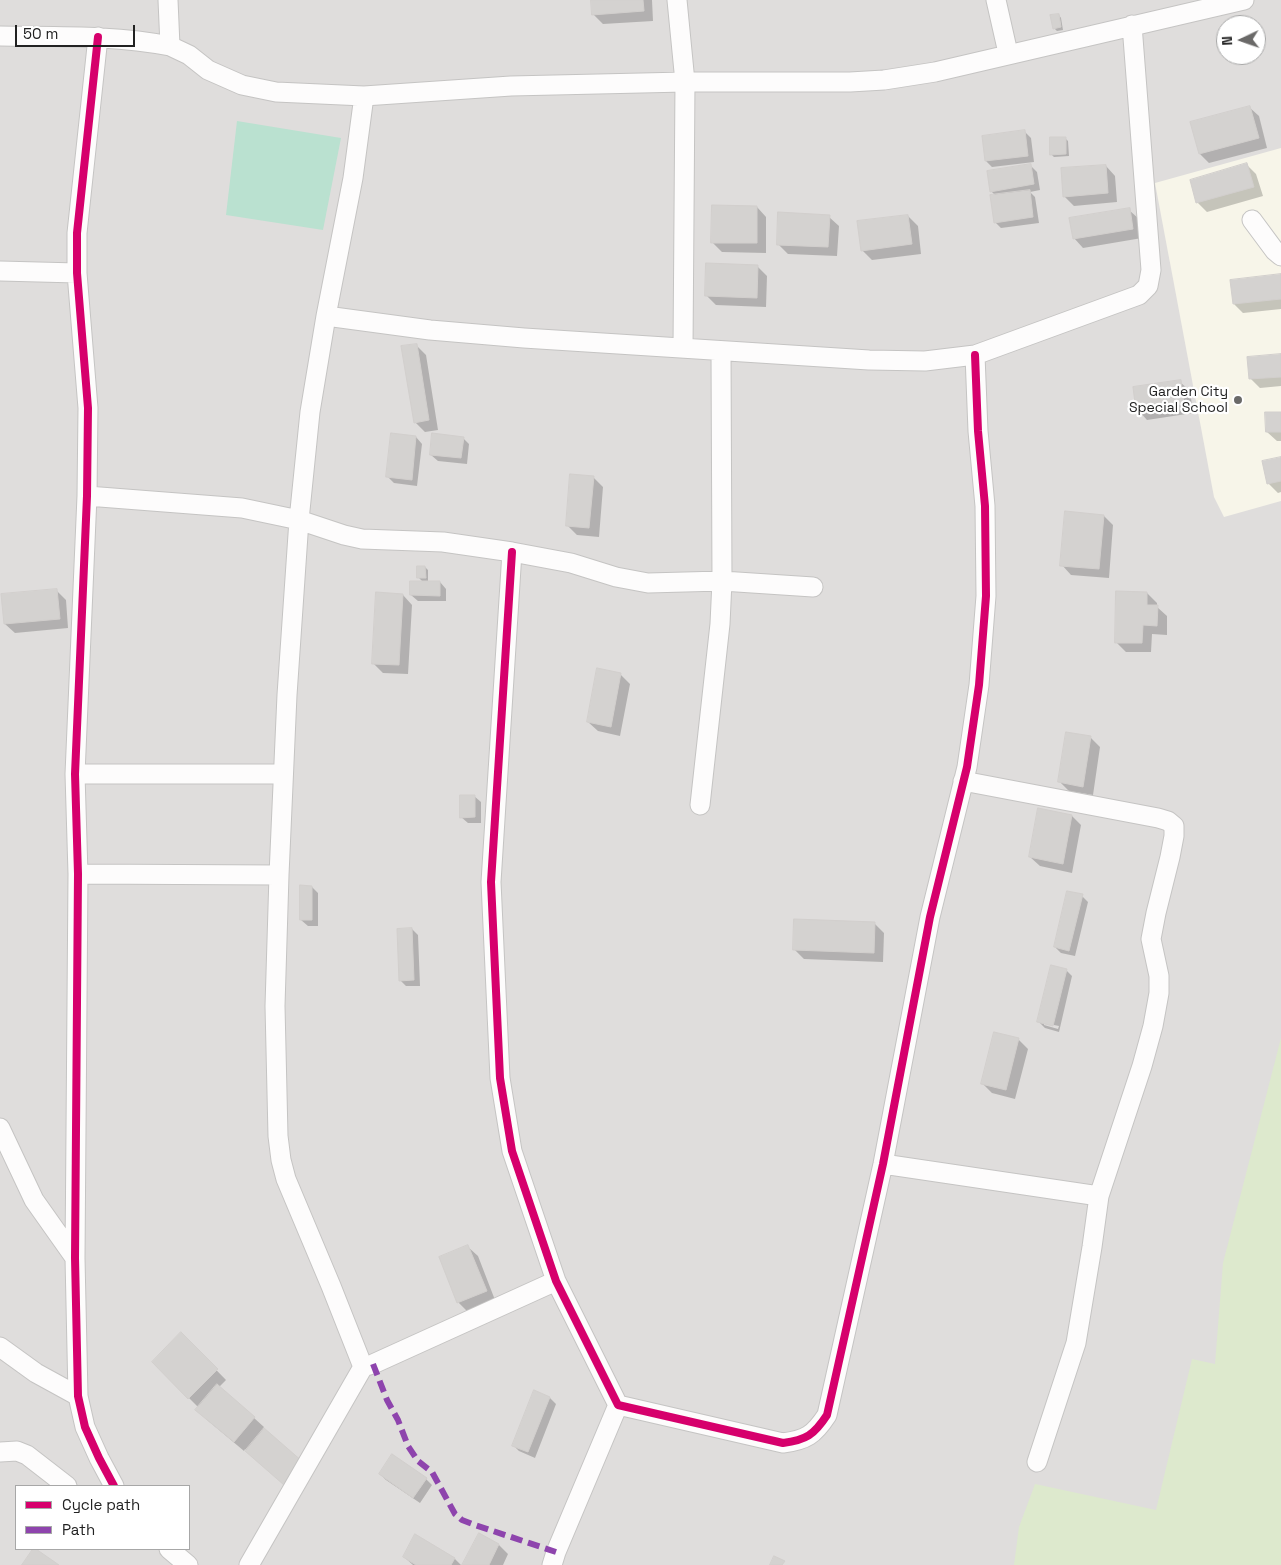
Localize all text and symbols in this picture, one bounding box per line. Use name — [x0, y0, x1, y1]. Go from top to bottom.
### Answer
scale bar — [18, 15, 138, 47]
north arrow — [1216, 15, 1266, 65]
text: 50 m — [23, 24, 58, 43]
text: N — [1218, 36, 1236, 46]
place label: Garden City Special School — [1129, 384, 1228, 417]
marker: Garden City Special School — [1232, 394, 1244, 406]
legend — [15, 1485, 190, 1550]
text: Cycle path — [62, 1495, 140, 1514]
text: Path — [62, 1520, 95, 1539]

